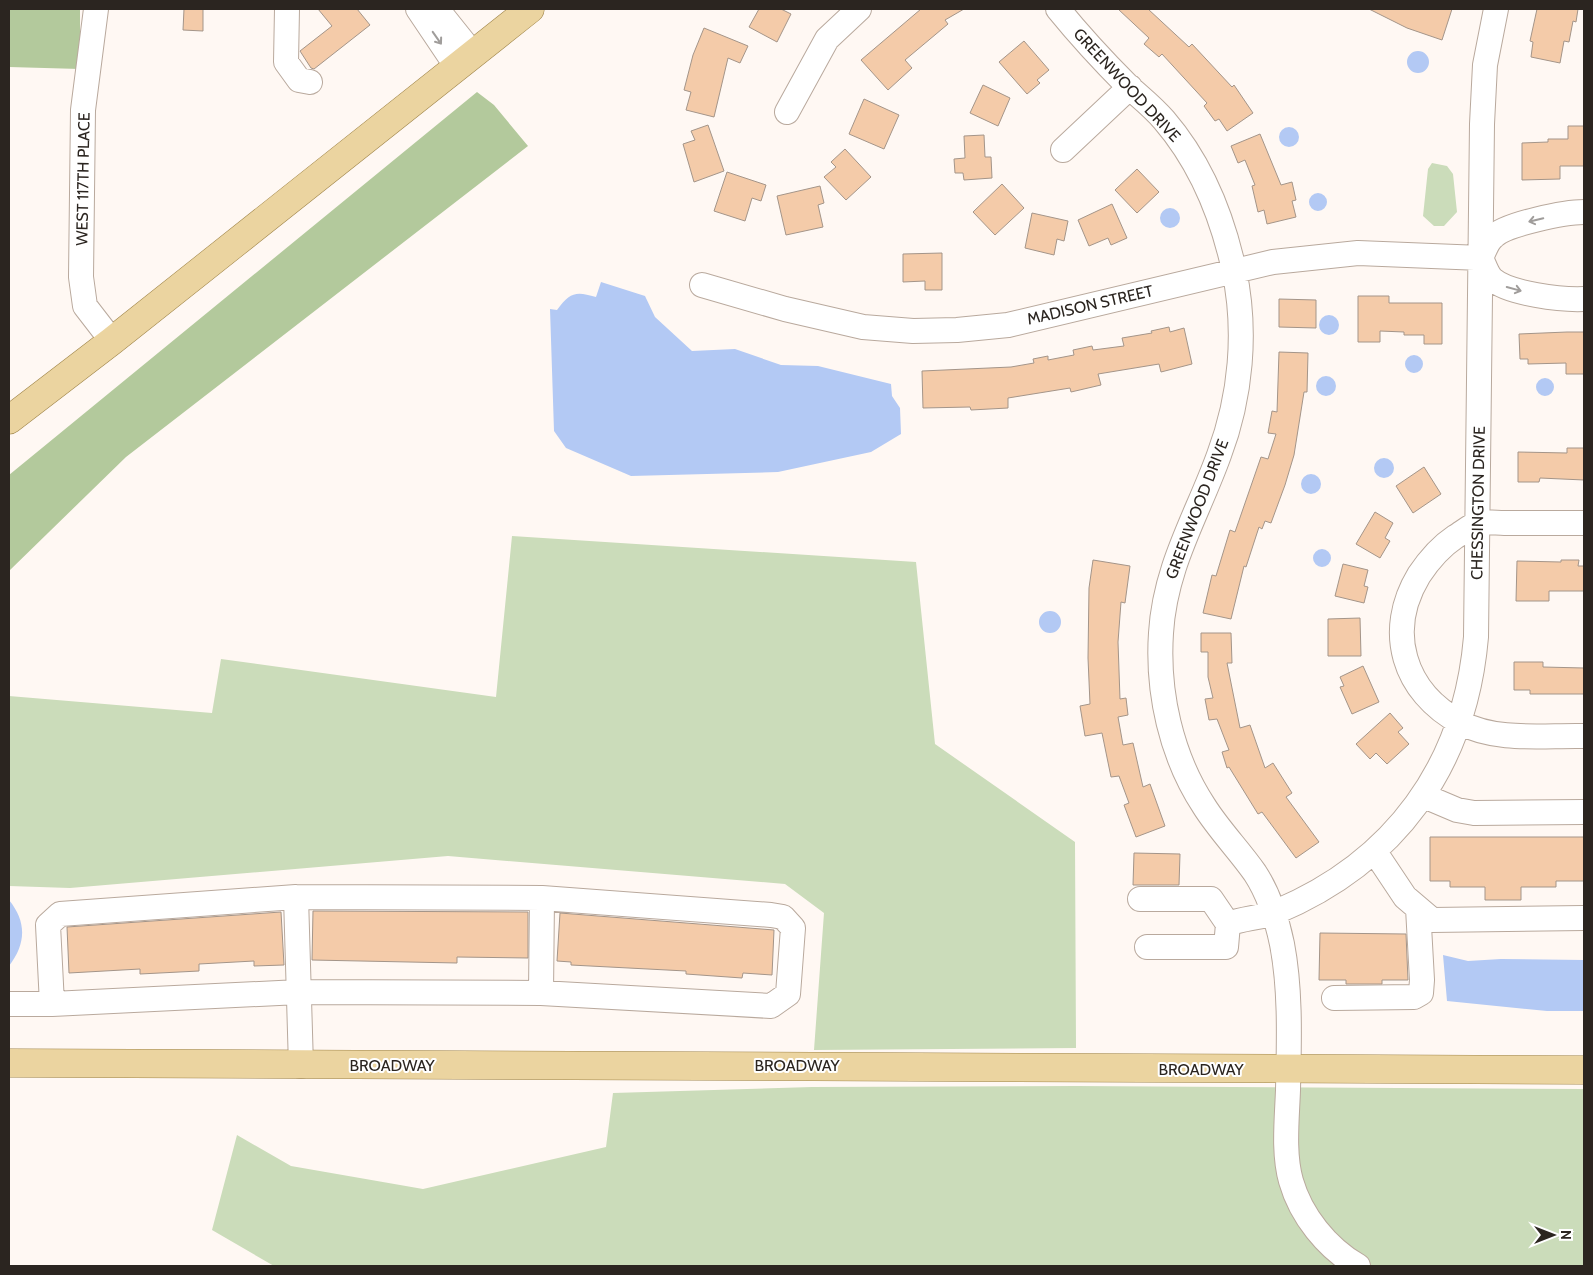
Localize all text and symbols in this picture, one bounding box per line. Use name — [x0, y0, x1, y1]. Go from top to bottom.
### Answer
street label: GREENWOOD DRIVE — [1069, 24, 1185, 146]
one-way arrow — [432, 31, 442, 45]
street label: WEST 117TH PLACE — [72, 112, 94, 246]
one-way arrow — [1529, 216, 1545, 226]
street label: MADISON STREET — [1025, 281, 1155, 329]
one-way arrow — [1506, 284, 1522, 294]
street label: CHESSINGTON DRIVE — [1467, 426, 1489, 580]
street label: GREENWOOD DRIVE — [1162, 436, 1232, 582]
street label: BROADWAY — [349, 1056, 436, 1075]
street label: BROADWAY — [754, 1056, 841, 1075]
street label: BROADWAY — [1158, 1060, 1245, 1079]
north arrow — [1528, 1210, 1578, 1260]
text: N — [1557, 1230, 1575, 1240]

